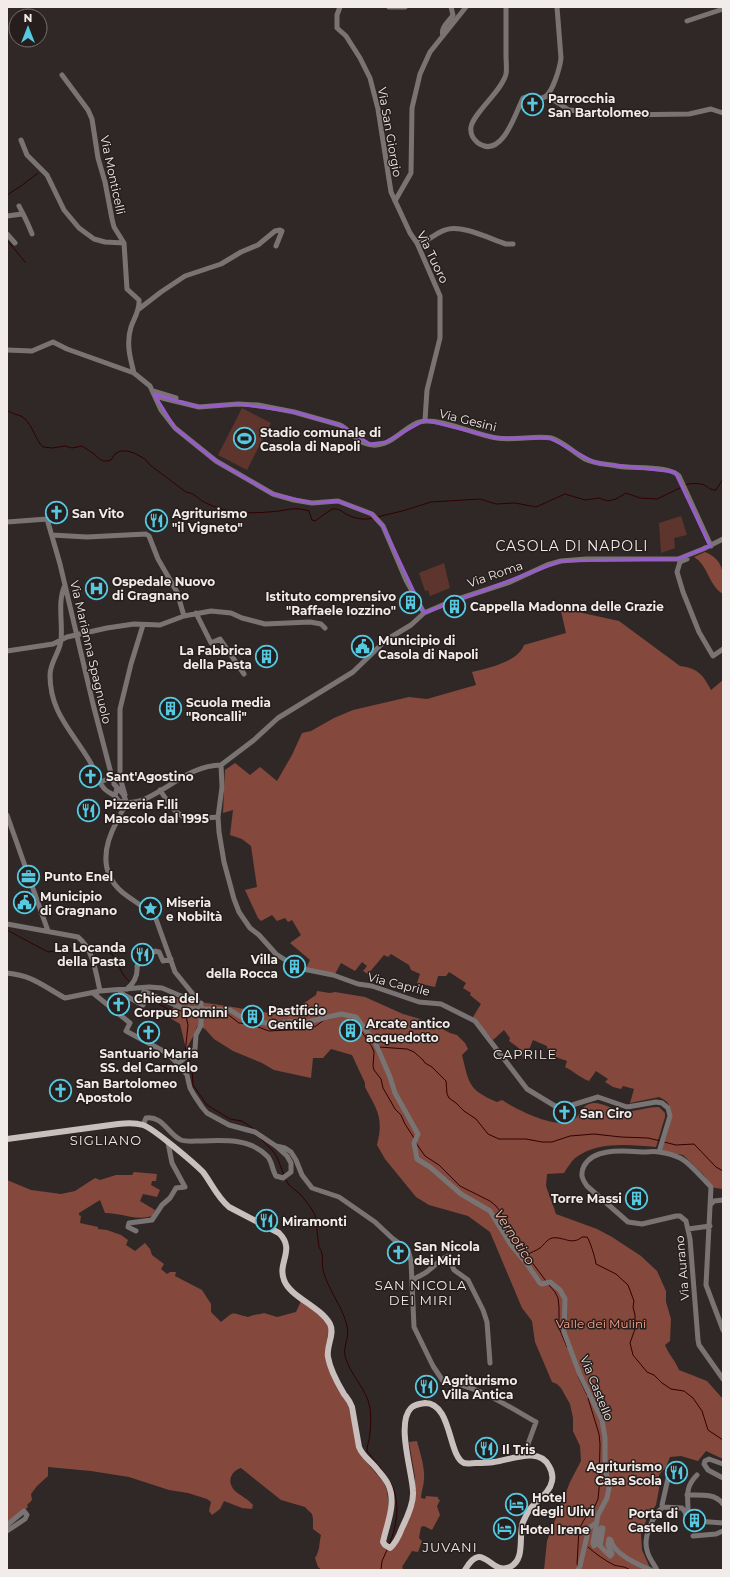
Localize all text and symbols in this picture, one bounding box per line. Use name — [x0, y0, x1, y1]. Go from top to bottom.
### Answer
north arrow — [8, 8, 48, 48]
text: N — [24, 11, 32, 25]
street label: Via San Giorgio — [375, 86, 405, 178]
place label: Parrocchia San Bartolomeo — [548, 91, 649, 120]
church icon: Parrocchia San Bartolomeo — [520, 92, 546, 118]
street label: Via Monticelli — [97, 134, 129, 216]
street label: Via Tuoro — [414, 228, 452, 286]
street label: Via Gesini — [438, 406, 498, 434]
place label: Stadio comunale di Casola di Napoli — [260, 425, 381, 454]
sports icon: Stadio comunale di Casola di Napoli — [232, 426, 258, 452]
church icon: San Vito — [43, 500, 69, 526]
place label: San Vito — [72, 506, 124, 521]
place label: Agriturismo "il Vigneto" — [171, 506, 247, 535]
restaurant icon: Agriturismo "il Vigneto" — [144, 507, 170, 533]
district label: CASOLA DI NAPOLI — [495, 537, 649, 555]
street label: Via Roma — [465, 558, 525, 590]
place label: Ospedale Nuovo di Gragnano — [112, 574, 215, 603]
hospital icon: Ospedale Nuovo di Gragnano — [84, 575, 110, 601]
street label: Via Marianna Spagnuolo — [67, 579, 115, 725]
place label: Istituto comprensivo "Raffaele Iozzino" — [266, 589, 396, 618]
building icon: Istituto comprensivo "Raffaele Iozzino" — [398, 590, 424, 616]
building icon: Cappella Madonna delle Grazie — [442, 593, 468, 619]
place label: Cappella Madonna delle Grazie — [470, 599, 664, 614]
place label: Municipio di Casola di Napoli — [378, 633, 478, 662]
public building icon: Municipio di Casola di Napoli — [350, 634, 376, 660]
place label: La Fabbrica della Pasta — [179, 643, 252, 672]
building icon: La Fabbrica della Pasta — [254, 644, 280, 670]
place label: Scuola media "Roncalli" — [186, 695, 271, 724]
building icon: Scuola media "Roncalli" — [157, 696, 183, 722]
church icon: Sant'Agostino — [77, 763, 103, 789]
place label: Sant'Agostino — [106, 769, 194, 784]
place label: Pizzeria F.lli Mascolo dal 1995 — [104, 797, 209, 826]
restaurant icon: Pizzeria F.lli Mascolo dal 1995 — [76, 798, 102, 824]
office icon: Punto Enel — [16, 863, 42, 889]
place label: Punto Enel — [44, 869, 113, 884]
place label: Municipio di Gragnano — [40, 889, 117, 918]
public building icon: Municipio di Gragnano — [12, 890, 38, 916]
place label: Miseria e Nobiltà — [166, 895, 222, 924]
place icon: Miseria e Nobiltà — [138, 896, 164, 922]
place label: La Locanda della Pasta — [54, 940, 126, 969]
restaurant icon: La Locanda della Pasta — [129, 941, 155, 967]
place label: Villa della Rocca — [206, 952, 278, 981]
building icon: Villa della Rocca — [281, 953, 307, 979]
street label: Via Caprile — [366, 969, 432, 999]
place label: Chiesa del Corpus Domini — [134, 991, 228, 1020]
church icon: Chiesa del Corpus Domini — [106, 992, 132, 1018]
place label: Pastificio Gentile — [268, 1003, 326, 1032]
building icon: Pastificio Gentile — [239, 1004, 265, 1030]
place label: Arcate antico acquedotto — [365, 1016, 450, 1045]
building icon: Arcate antico acquedotto — [338, 1017, 364, 1043]
church icon: Santuario Maria SS. del Carmelo — [136, 1019, 162, 1045]
place label: Santuario Maria SS. del Carmelo — [99, 1046, 199, 1075]
district label: CAPRILE — [493, 1046, 557, 1062]
place label: San Bartolomeo Apostolo — [75, 1076, 177, 1105]
church icon: San Bartolomeo Apostolo — [48, 1077, 74, 1103]
church icon: San Ciro — [551, 1100, 577, 1126]
place label: San Ciro — [580, 1106, 632, 1121]
district label: SIGLIANO — [70, 1132, 142, 1148]
building icon: Torre Massi — [624, 1185, 650, 1211]
place label: Torre Massi — [551, 1191, 622, 1206]
water label: Vernotico — [491, 1206, 539, 1268]
restaurant icon: Miramonti — [254, 1208, 280, 1234]
place label: Miramonti — [282, 1214, 347, 1229]
street label: Via Aurano — [672, 1235, 692, 1301]
place label: San Nicola dei Miri — [414, 1239, 480, 1268]
church icon: San Nicola dei Miri — [386, 1240, 412, 1266]
district label: SAN NICOLA DEI MIRI — [375, 1277, 467, 1308]
park label: Valle dei Mulini — [556, 1316, 646, 1331]
street label: Via Castello — [577, 1353, 617, 1423]
place label: Agriturismo Villa Antica — [441, 1373, 517, 1402]
restaurant icon: Agriturismo Villa Antica — [413, 1374, 439, 1400]
restaurant icon: Il Tris — [474, 1436, 500, 1462]
place label: Il Tris — [502, 1442, 536, 1457]
place label: Agriturismo Casa Scola — [586, 1459, 662, 1488]
restaurant icon: Agriturismo Casa Scola — [664, 1460, 690, 1486]
place label: Hotel degli Ulivi — [532, 1490, 594, 1519]
hotel icon: Hotel degli Ulivi — [504, 1491, 530, 1517]
place label: Porta di Castello — [628, 1506, 678, 1535]
building icon: Porta di Castello — [681, 1507, 707, 1533]
hotel icon: Hotel Irene — [492, 1516, 518, 1542]
place label: Hotel Irene — [520, 1522, 590, 1537]
district label: JUVANI — [421, 1539, 478, 1555]

